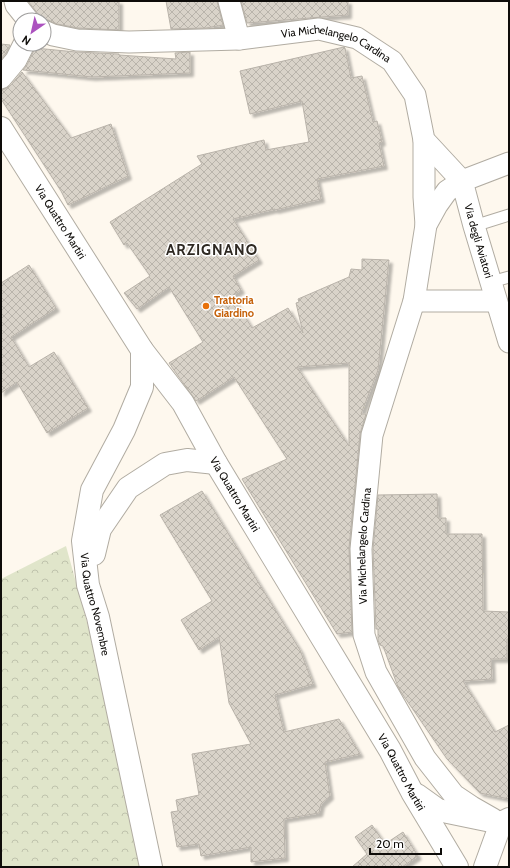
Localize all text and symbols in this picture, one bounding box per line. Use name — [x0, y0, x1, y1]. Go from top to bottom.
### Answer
north arrow — [12, 12, 52, 52]
street label: Via Michelangelo Cardina — [280, 22, 394, 66]
text: N — [19, 32, 34, 48]
street label: Via Quattro Martiri — [32, 182, 89, 262]
street label: Via degli Aviatori — [461, 202, 496, 280]
district label: ARZIGNANO — [166, 241, 258, 259]
place label: Trattoria Giardino — [214, 293, 254, 320]
marker: Trattoria Giardino — [201, 301, 211, 311]
street label: Via Quattro Martiri — [207, 454, 263, 534]
street label: Via Michelangelo Cardina — [354, 486, 374, 604]
street label: Via Quattro Novembre — [77, 552, 113, 657]
street label: Via Quattro Martiri — [375, 731, 428, 813]
scale bar — [370, 830, 441, 856]
text: 20 m — [376, 836, 404, 851]

